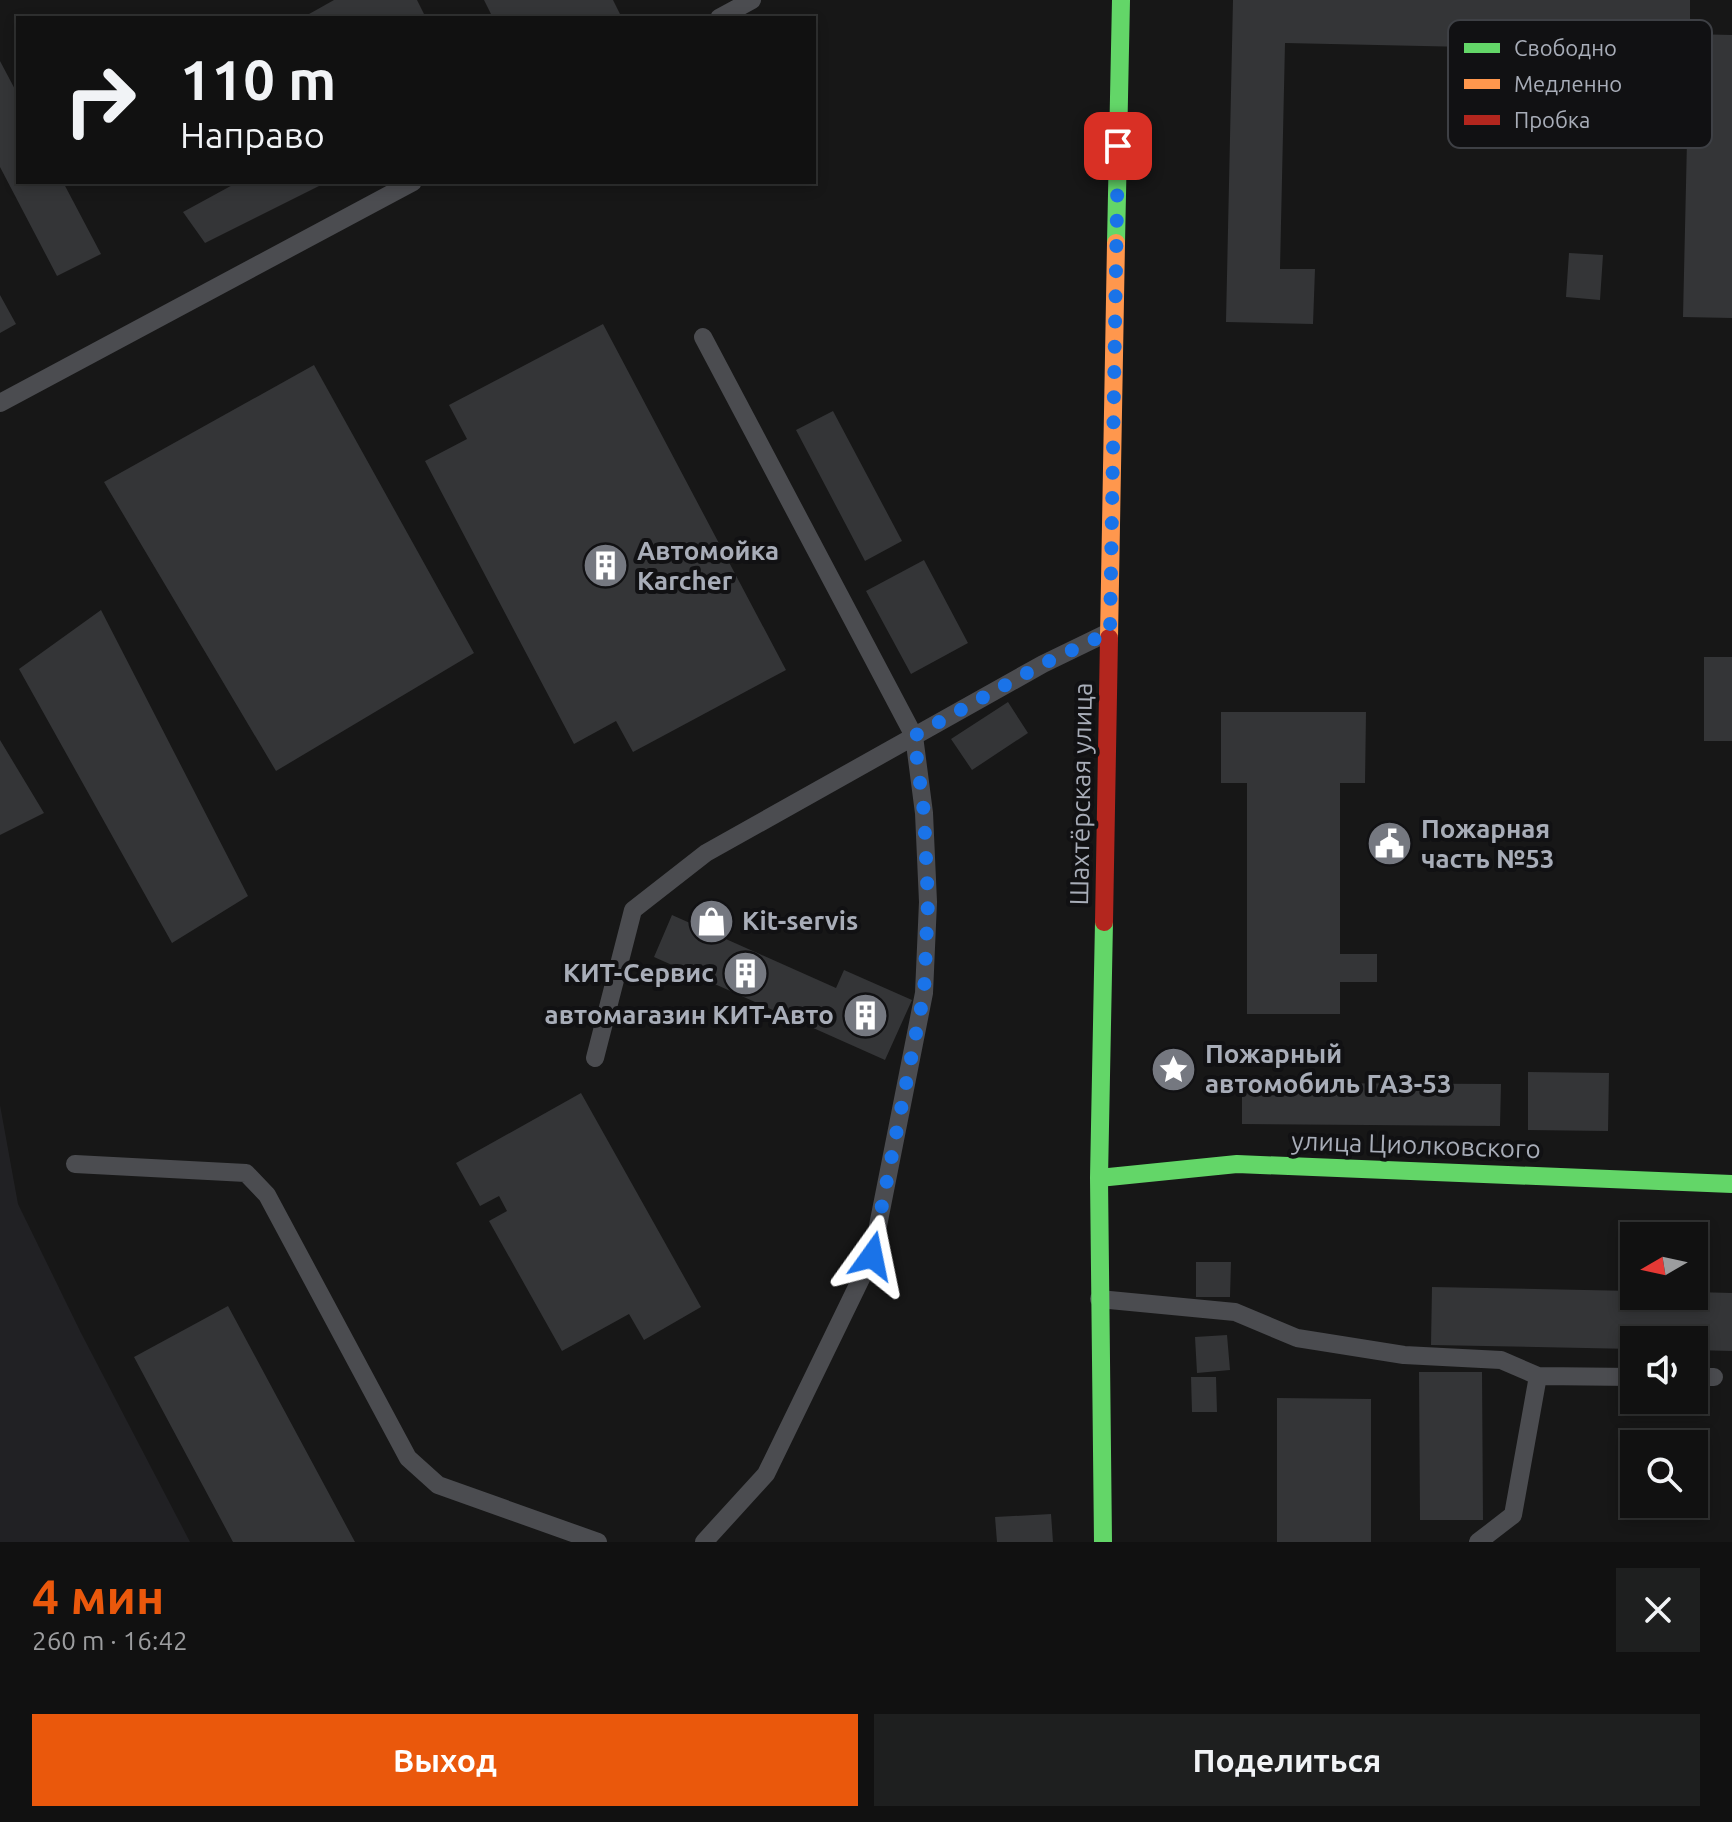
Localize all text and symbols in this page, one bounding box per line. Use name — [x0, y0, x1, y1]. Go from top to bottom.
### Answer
legend — [1448, 20, 1712, 148]
text: Свободно — [1514, 35, 1617, 60]
icon: right — [48, 48, 152, 152]
text: 110 m — [180, 48, 336, 111]
text: Медленно — [1514, 71, 1622, 96]
text: Пробка — [1514, 107, 1590, 132]
pin — [1084, 112, 1152, 180]
text: Направо — [180, 114, 325, 155]
icon: arrive — [1096, 124, 1140, 168]
place label: Автомойка Karcher — [637, 536, 779, 595]
building icon: Автомойка Karcher — [582, 542, 630, 590]
street label: Шахтёрская улица — [1064, 682, 1097, 906]
place label: Пожарная часть №53 — [1421, 814, 1554, 873]
public building icon: Пожарная часть №53 — [1366, 820, 1414, 868]
shop icon: Kit-servis — [687, 897, 735, 945]
place label: Kit-servis — [742, 906, 858, 935]
building icon: КИТ-Сервис — [721, 949, 769, 997]
place label: КИТ-Сервис — [563, 958, 714, 987]
building icon: автомагазин КИТ-Авто — [841, 991, 889, 1039]
place label: автомагазин КИТ-Авто — [545, 1000, 834, 1029]
place label: Пожарный автомобиль ГАЗ-53 — [1205, 1039, 1452, 1098]
place icon: Пожарный автомобиль ГАЗ-53 — [1150, 1045, 1198, 1093]
street label: улица Циолковского — [1291, 1126, 1541, 1163]
position arrow — [830, 1214, 914, 1298]
north arrow — [1620, 1222, 1708, 1310]
map controls — [1620, 1222, 1708, 1518]
button: sound — [1620, 1326, 1708, 1414]
button: search — [1620, 1430, 1708, 1518]
button: close — [1616, 1568, 1700, 1652]
text: 4 мин — [32, 1569, 164, 1623]
text: 260 m · 16:42 — [32, 1626, 188, 1655]
button: Выход — [32, 1714, 858, 1806]
button: Поделиться — [874, 1714, 1700, 1806]

